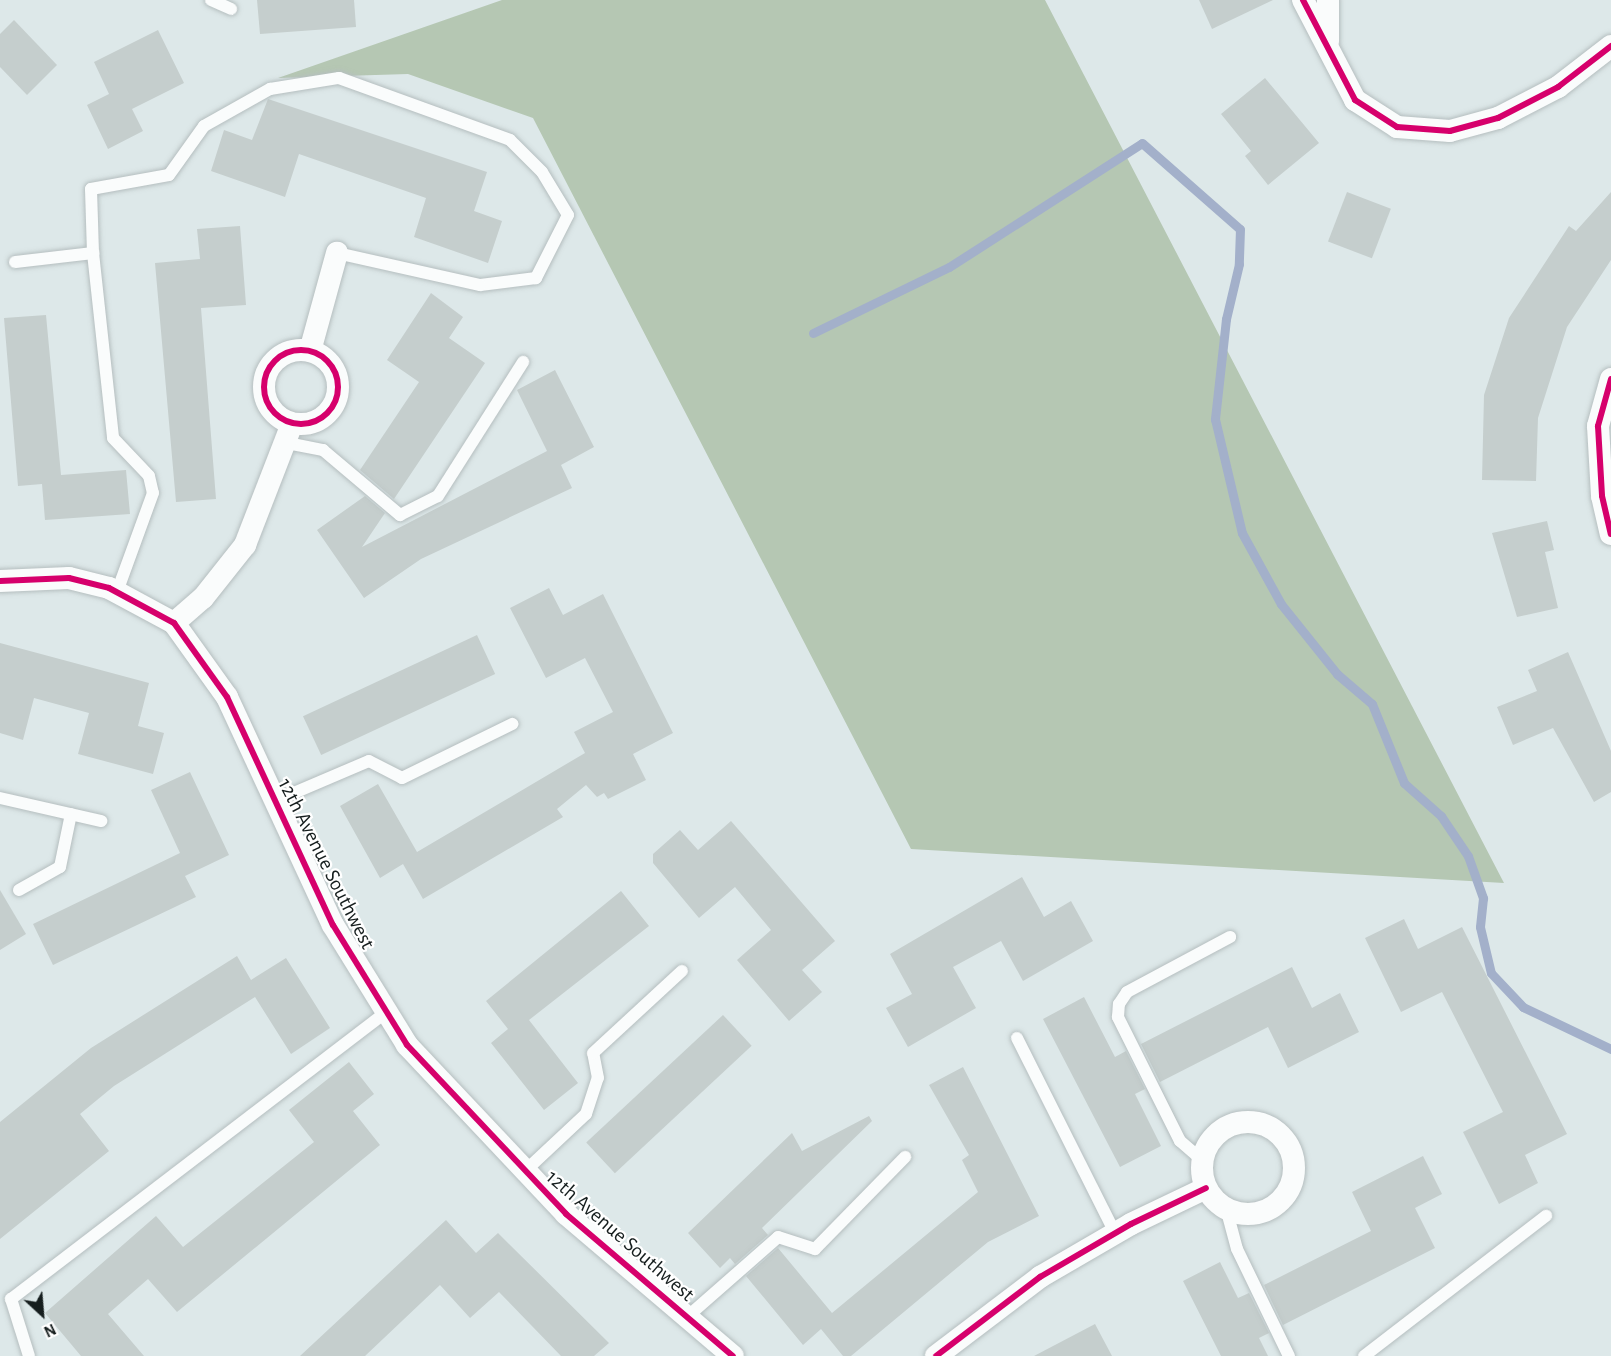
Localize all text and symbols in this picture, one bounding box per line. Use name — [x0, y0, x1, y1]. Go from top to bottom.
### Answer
street label: 12th Avenue Southwest — [272, 774, 380, 954]
street label: 12th Avenue Southwest — [541, 1165, 699, 1307]
north arrow — [12, 1284, 72, 1344]
text: N — [41, 1321, 58, 1340]

